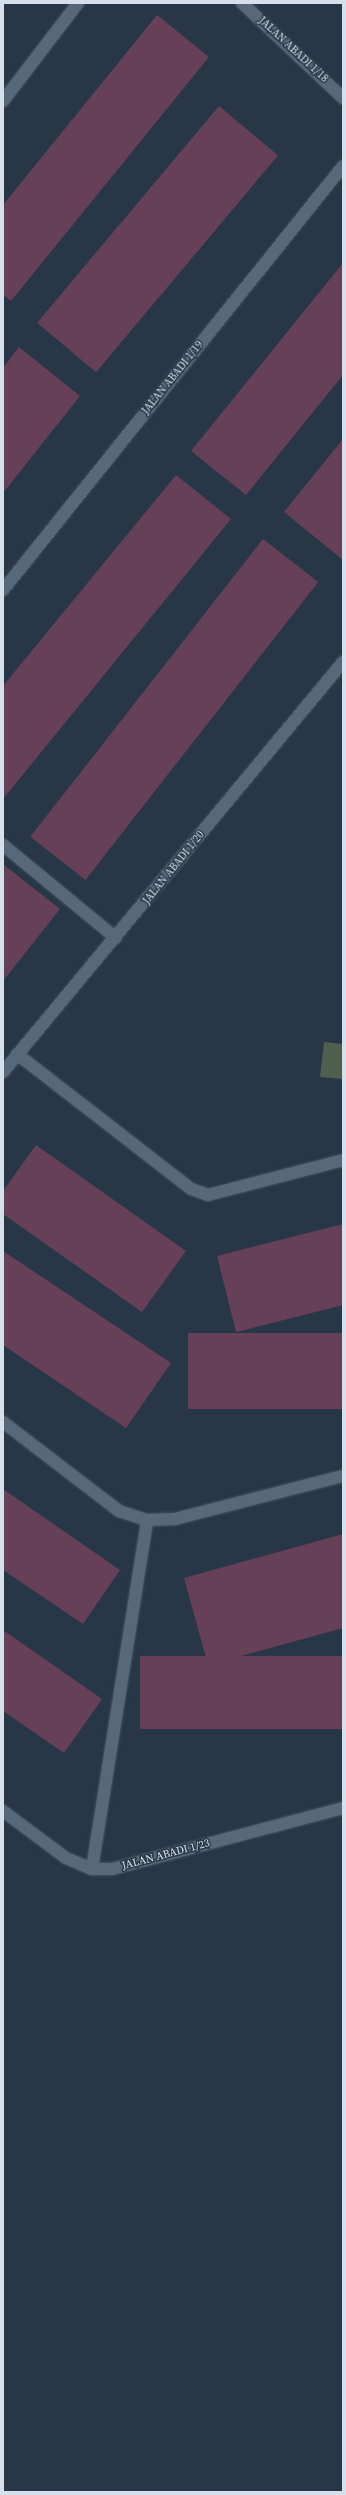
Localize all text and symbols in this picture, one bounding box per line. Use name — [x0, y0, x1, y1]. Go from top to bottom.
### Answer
street label: JALAN ABADI 1/18 — [255, 14, 331, 86]
street label: JALAN ABADI 1/19 — [139, 339, 207, 417]
street label: JALAN ABADI 1/20 — [140, 829, 208, 907]
street label: JALAN ABADI 1/23 — [121, 1837, 211, 1873]

